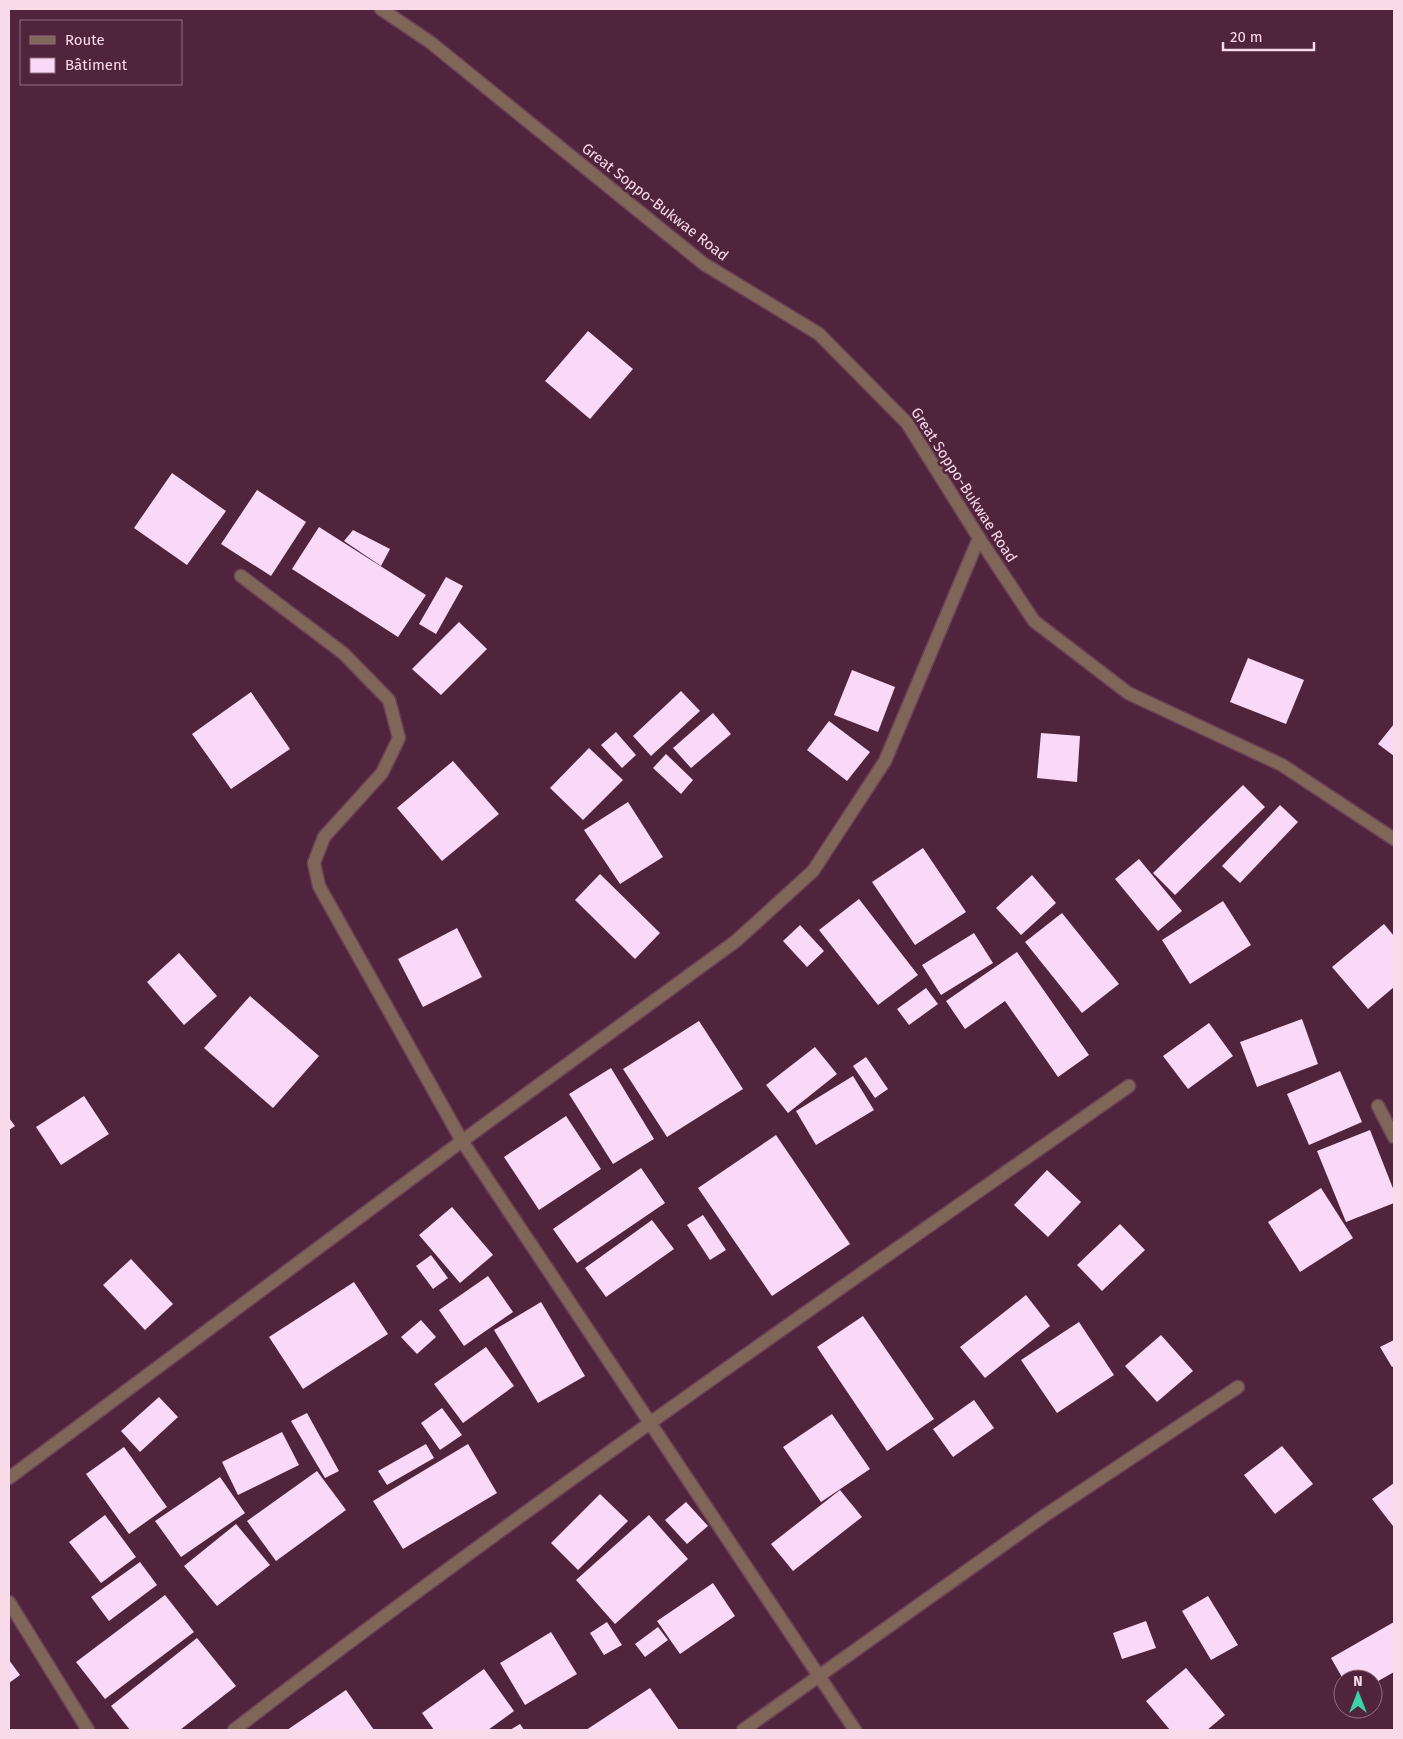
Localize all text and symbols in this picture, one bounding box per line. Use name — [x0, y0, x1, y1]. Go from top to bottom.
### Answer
legend — [20, 20, 182, 85]
scale bar — [1223, 20, 1314, 52]
text: 20 m — [1230, 28, 1263, 46]
text: Route — [65, 31, 105, 49]
text: Bâtiment — [65, 56, 128, 74]
street label: Great Soppo-Bukwae Road — [578, 139, 732, 265]
street label: Great Soppo-Bukwae Road — [907, 404, 1021, 566]
north arrow — [1333, 1669, 1383, 1719]
text: N — [1353, 1673, 1363, 1690]

